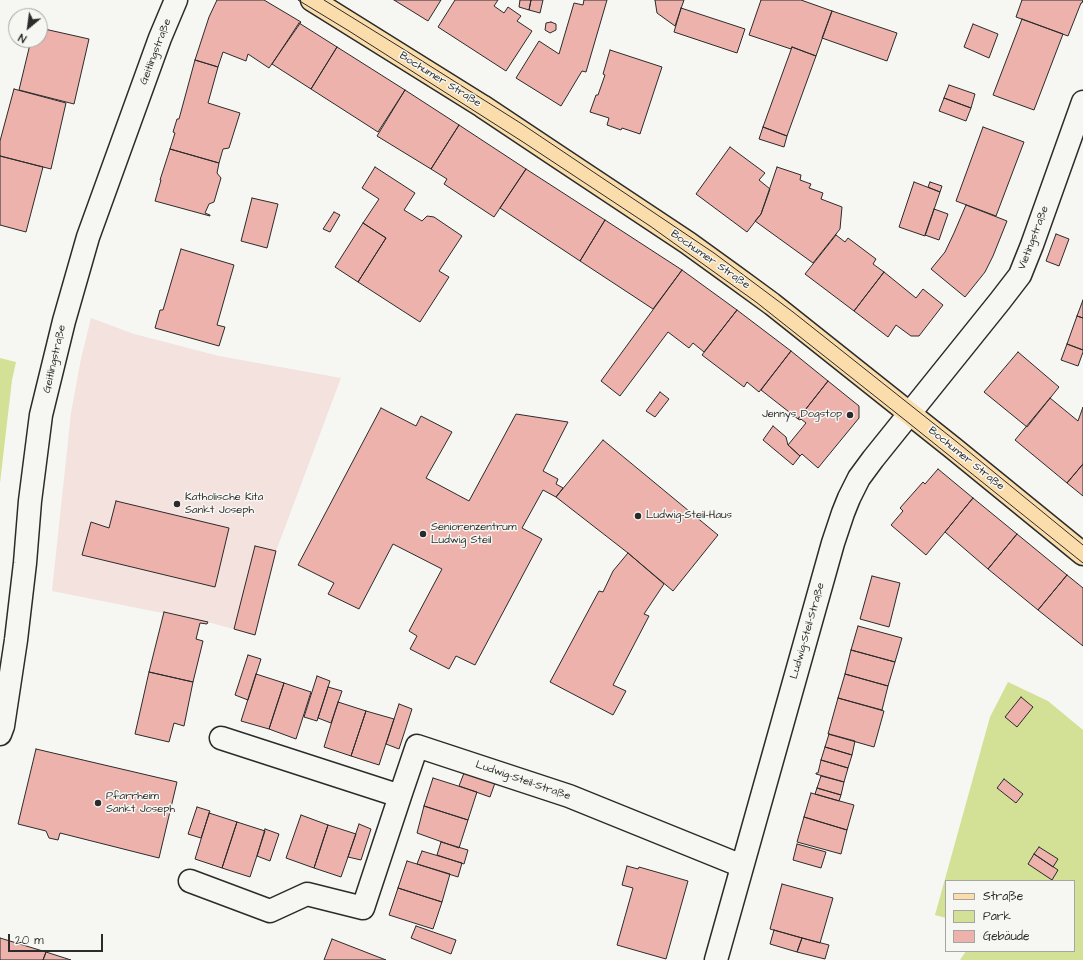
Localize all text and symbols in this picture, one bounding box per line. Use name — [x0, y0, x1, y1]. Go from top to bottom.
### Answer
north arrow — [8, 8, 48, 48]
street label: Geitlingstraße — [137, 17, 175, 87]
text: N — [16, 30, 29, 46]
street label: Bochumer Straße — [397, 50, 483, 110]
street label: Vietingstraße — [1016, 204, 1052, 272]
street label: Bochumer Straße — [668, 228, 752, 292]
street label: Geitlingstraße — [41, 324, 69, 394]
place label: Jennys Dogstop — [762, 408, 842, 422]
marker: Jennys Dogstop — [845, 410, 855, 420]
street label: Bochumer Straße — [925, 424, 1007, 494]
place label: Katholische Kita Sankt Joseph — [185, 491, 263, 517]
marker: Katholische Kita Sankt Joseph — [172, 499, 182, 509]
place label: Ludwig-Steil-Haus — [646, 509, 732, 523]
marker: Ludwig-Steil-Haus — [633, 511, 643, 521]
place label: Seniorenzentrum Ludwig Steil — [431, 521, 516, 547]
marker: Seniorenzentrum Ludwig Steil — [418, 529, 428, 539]
street label: Ludwig-Steil-Straße — [788, 581, 828, 681]
street label: Ludwig-Steil-Straße — [474, 759, 572, 803]
place label: Pfarrheim Sankt Joseph — [106, 790, 175, 816]
marker: Pfarrheim Sankt Joseph — [93, 798, 103, 808]
legend — [945, 880, 1075, 952]
text: Straße — [983, 888, 1023, 905]
text: Park — [983, 908, 1011, 925]
scale bar — [10, 926, 105, 952]
text: Gebäude — [983, 928, 1029, 945]
text: 20 m — [15, 932, 44, 949]

